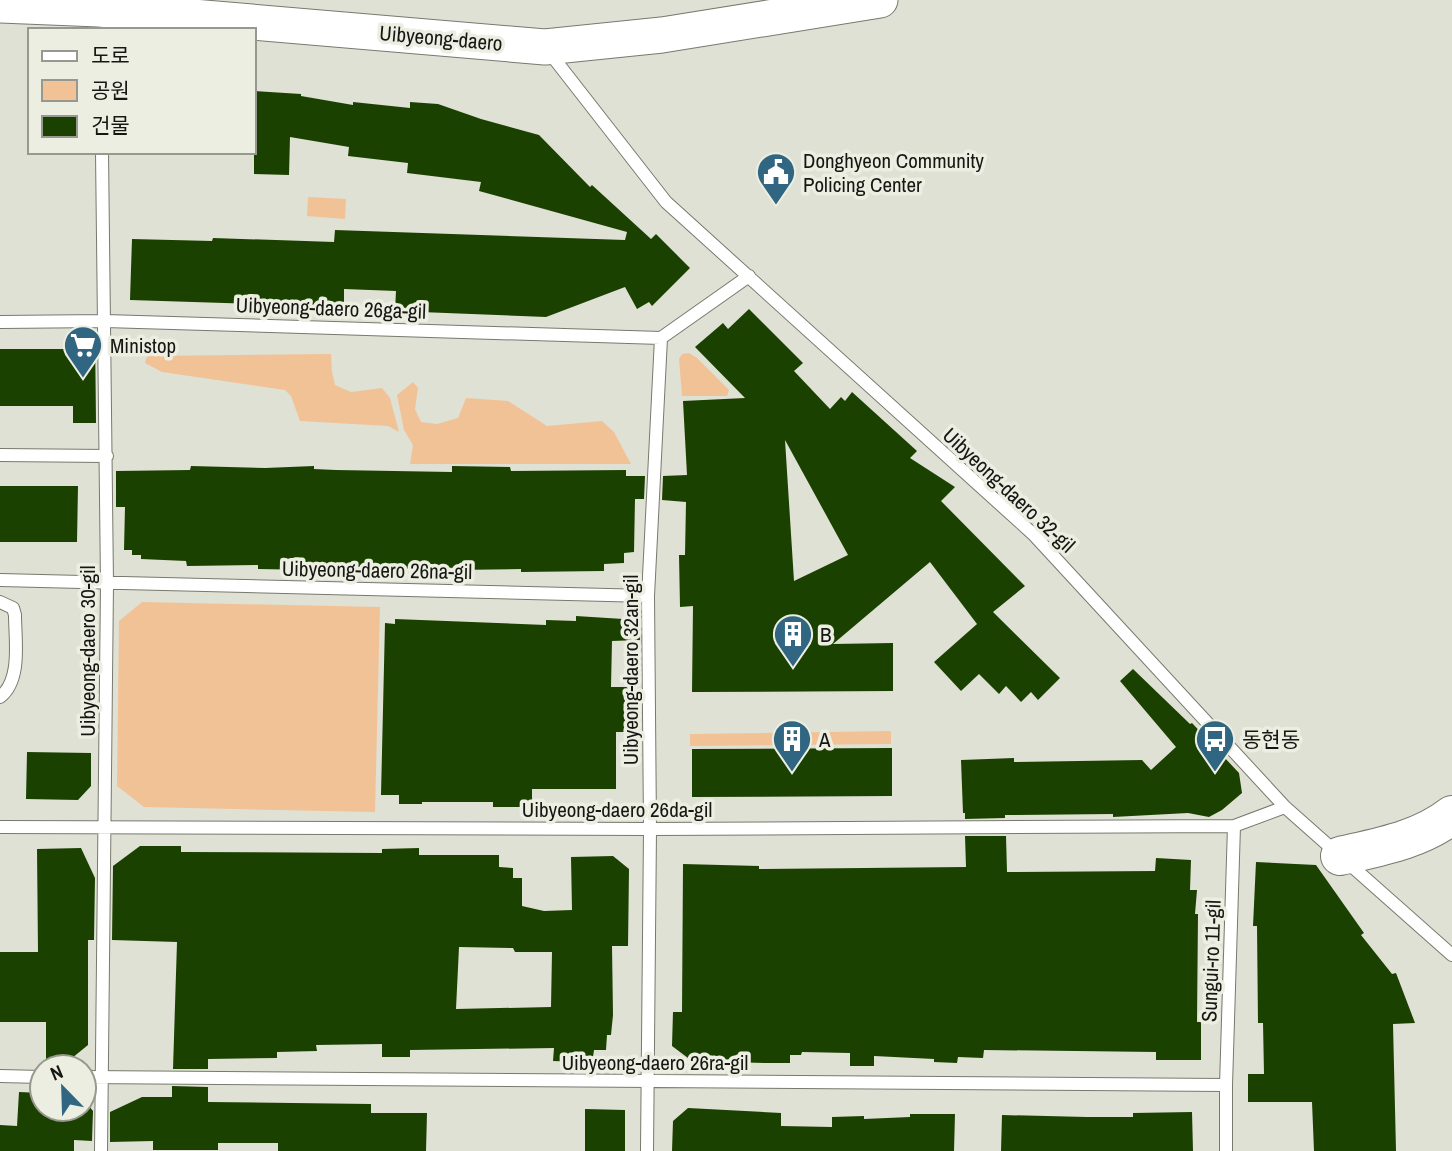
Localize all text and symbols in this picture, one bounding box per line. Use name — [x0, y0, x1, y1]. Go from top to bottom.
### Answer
street label: Uibyeong-daero — [378, 18, 504, 58]
legend — [28, 28, 256, 154]
text: 도로 — [91, 41, 130, 70]
text: 공원 — [91, 76, 130, 105]
text: 건물 — [91, 111, 130, 140]
place label: Donghyeon Community Policing Center — [803, 146, 984, 199]
public building icon: Donghyeon Community Policing Center — [755, 151, 797, 206]
street label: Uibyeong-daero 26ga-gil — [235, 290, 427, 326]
supermarket icon: Ministop — [62, 324, 104, 379]
place label: Ministop — [110, 331, 176, 360]
street label: Uibyeong-daero 32-gil — [936, 421, 1082, 559]
street label: Uibyeong-daero 26na-gil — [282, 554, 472, 586]
street label: Uibyeong-daero 30-gil — [73, 565, 102, 737]
street label: Uibyeong-daero 32an-gil — [616, 575, 645, 765]
building icon: B — [772, 613, 814, 668]
place label: B — [820, 620, 832, 649]
building icon: A — [771, 718, 813, 773]
bus stop icon: 동현동 — [1194, 718, 1236, 773]
place label: A — [818, 725, 831, 754]
place label: 동현동 — [1242, 725, 1300, 754]
street label: Uibyeong-daero 26da-gil — [522, 795, 712, 824]
street label: Sungui-ro 11-gil — [1194, 899, 1228, 1023]
street label: Uibyeong-daero 26ra-gil — [562, 1048, 748, 1077]
north arrow — [28, 1053, 98, 1123]
text: N — [46, 1058, 67, 1087]

